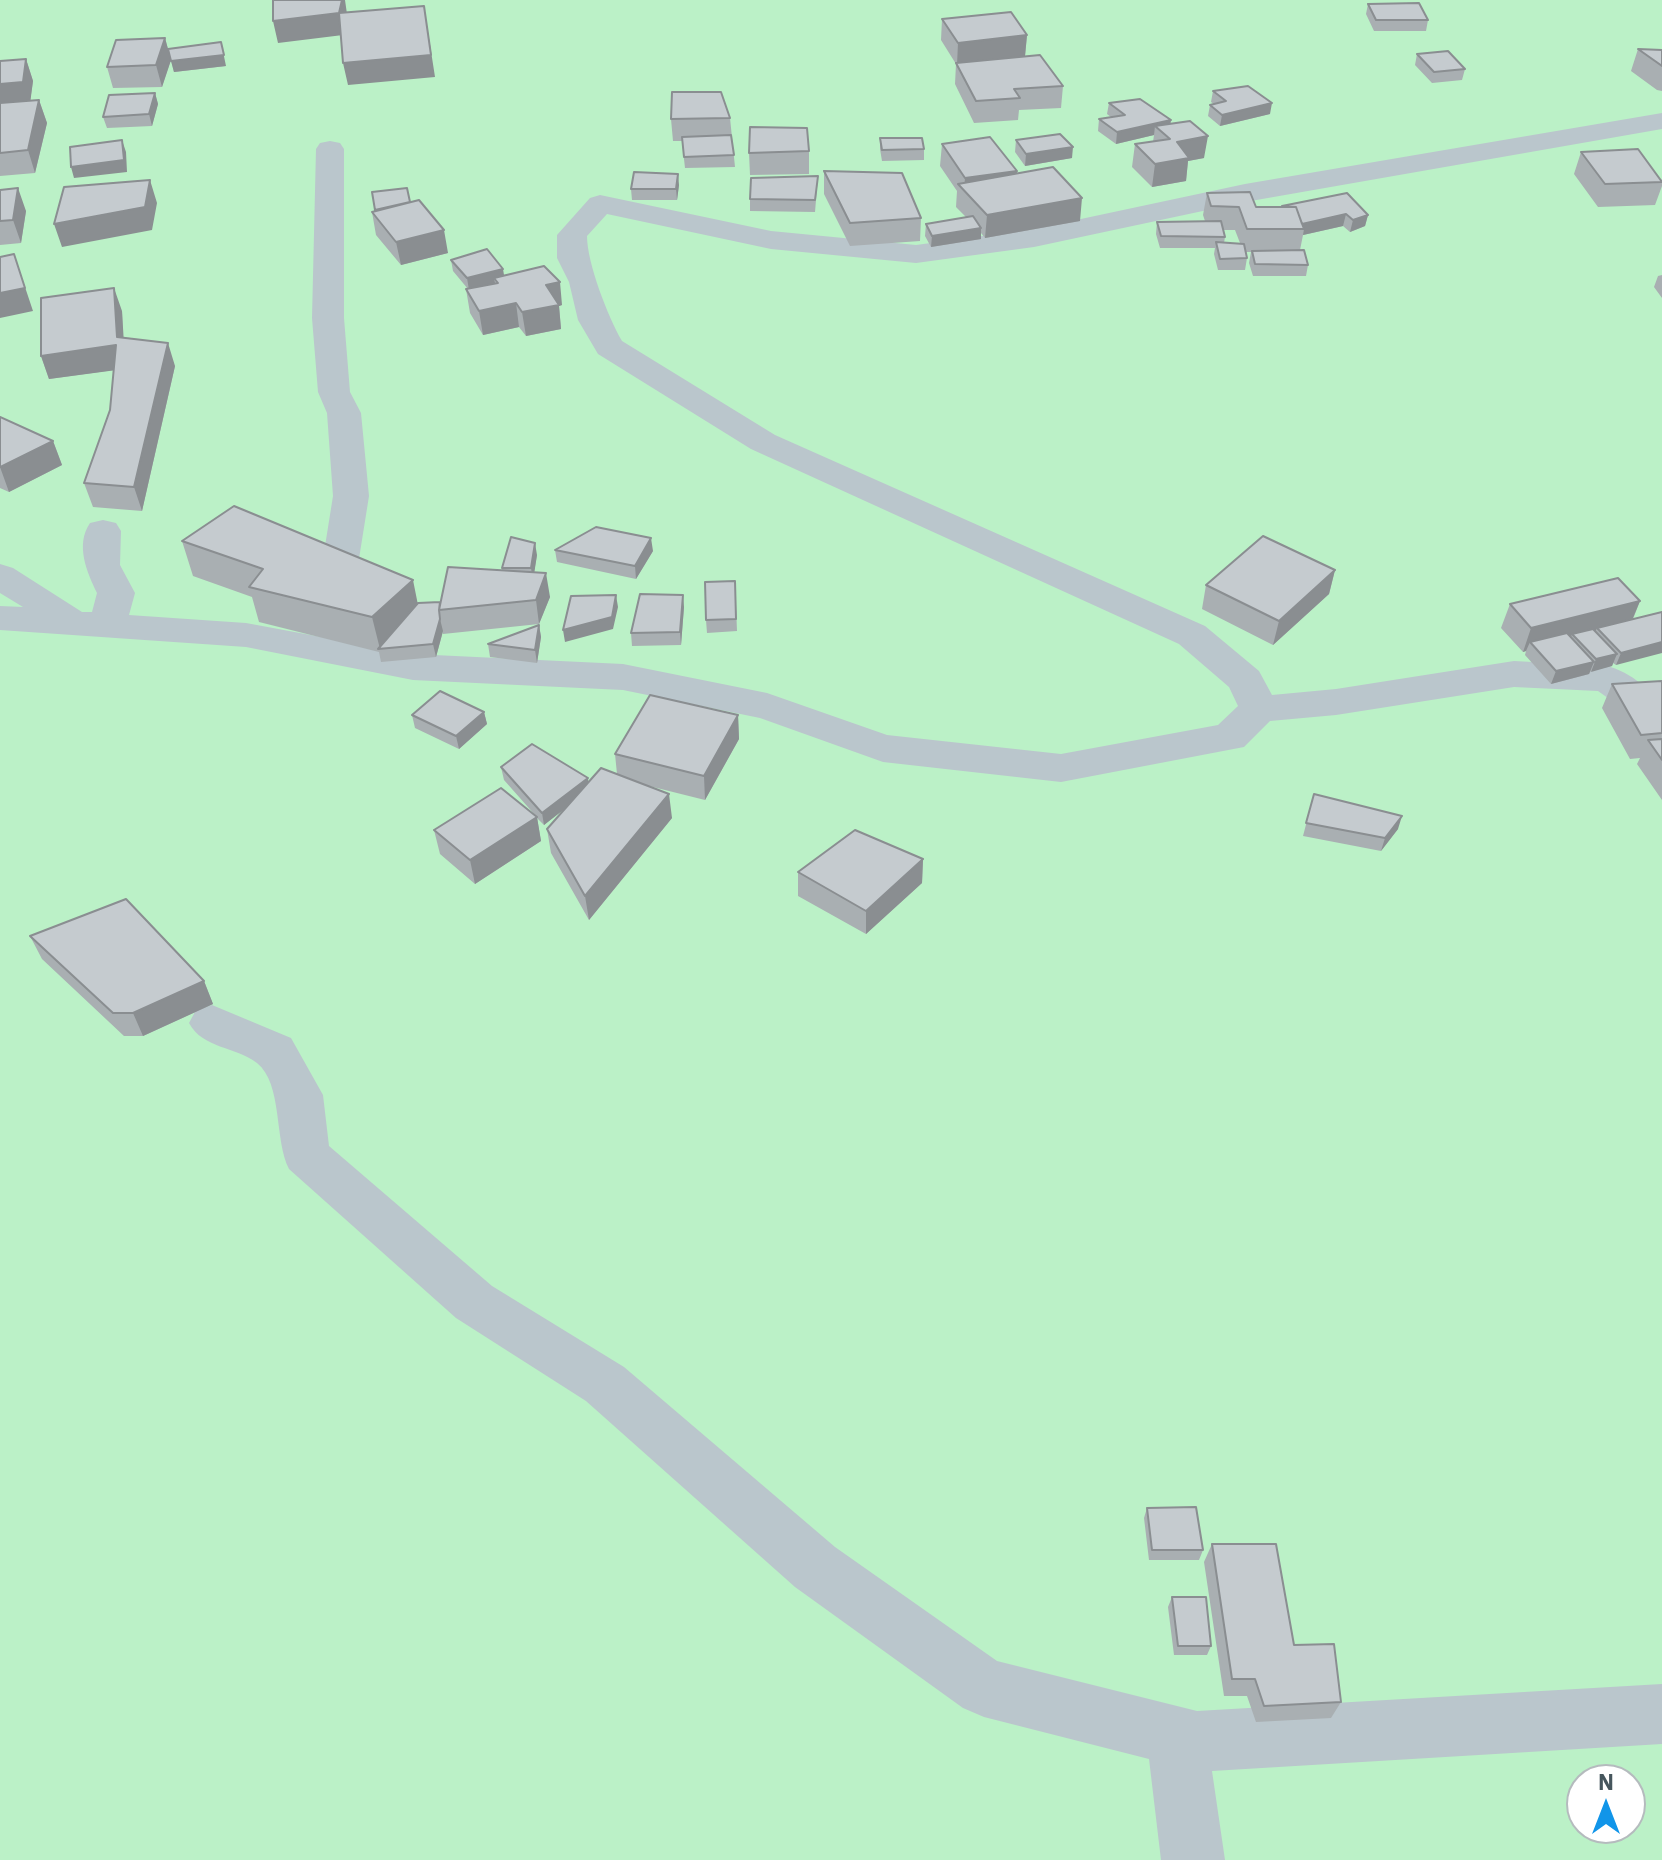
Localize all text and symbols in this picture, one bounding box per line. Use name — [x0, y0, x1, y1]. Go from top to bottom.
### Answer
north arrow — [1566, 1764, 1646, 1844]
text: N — [1598, 1767, 1614, 1796]

